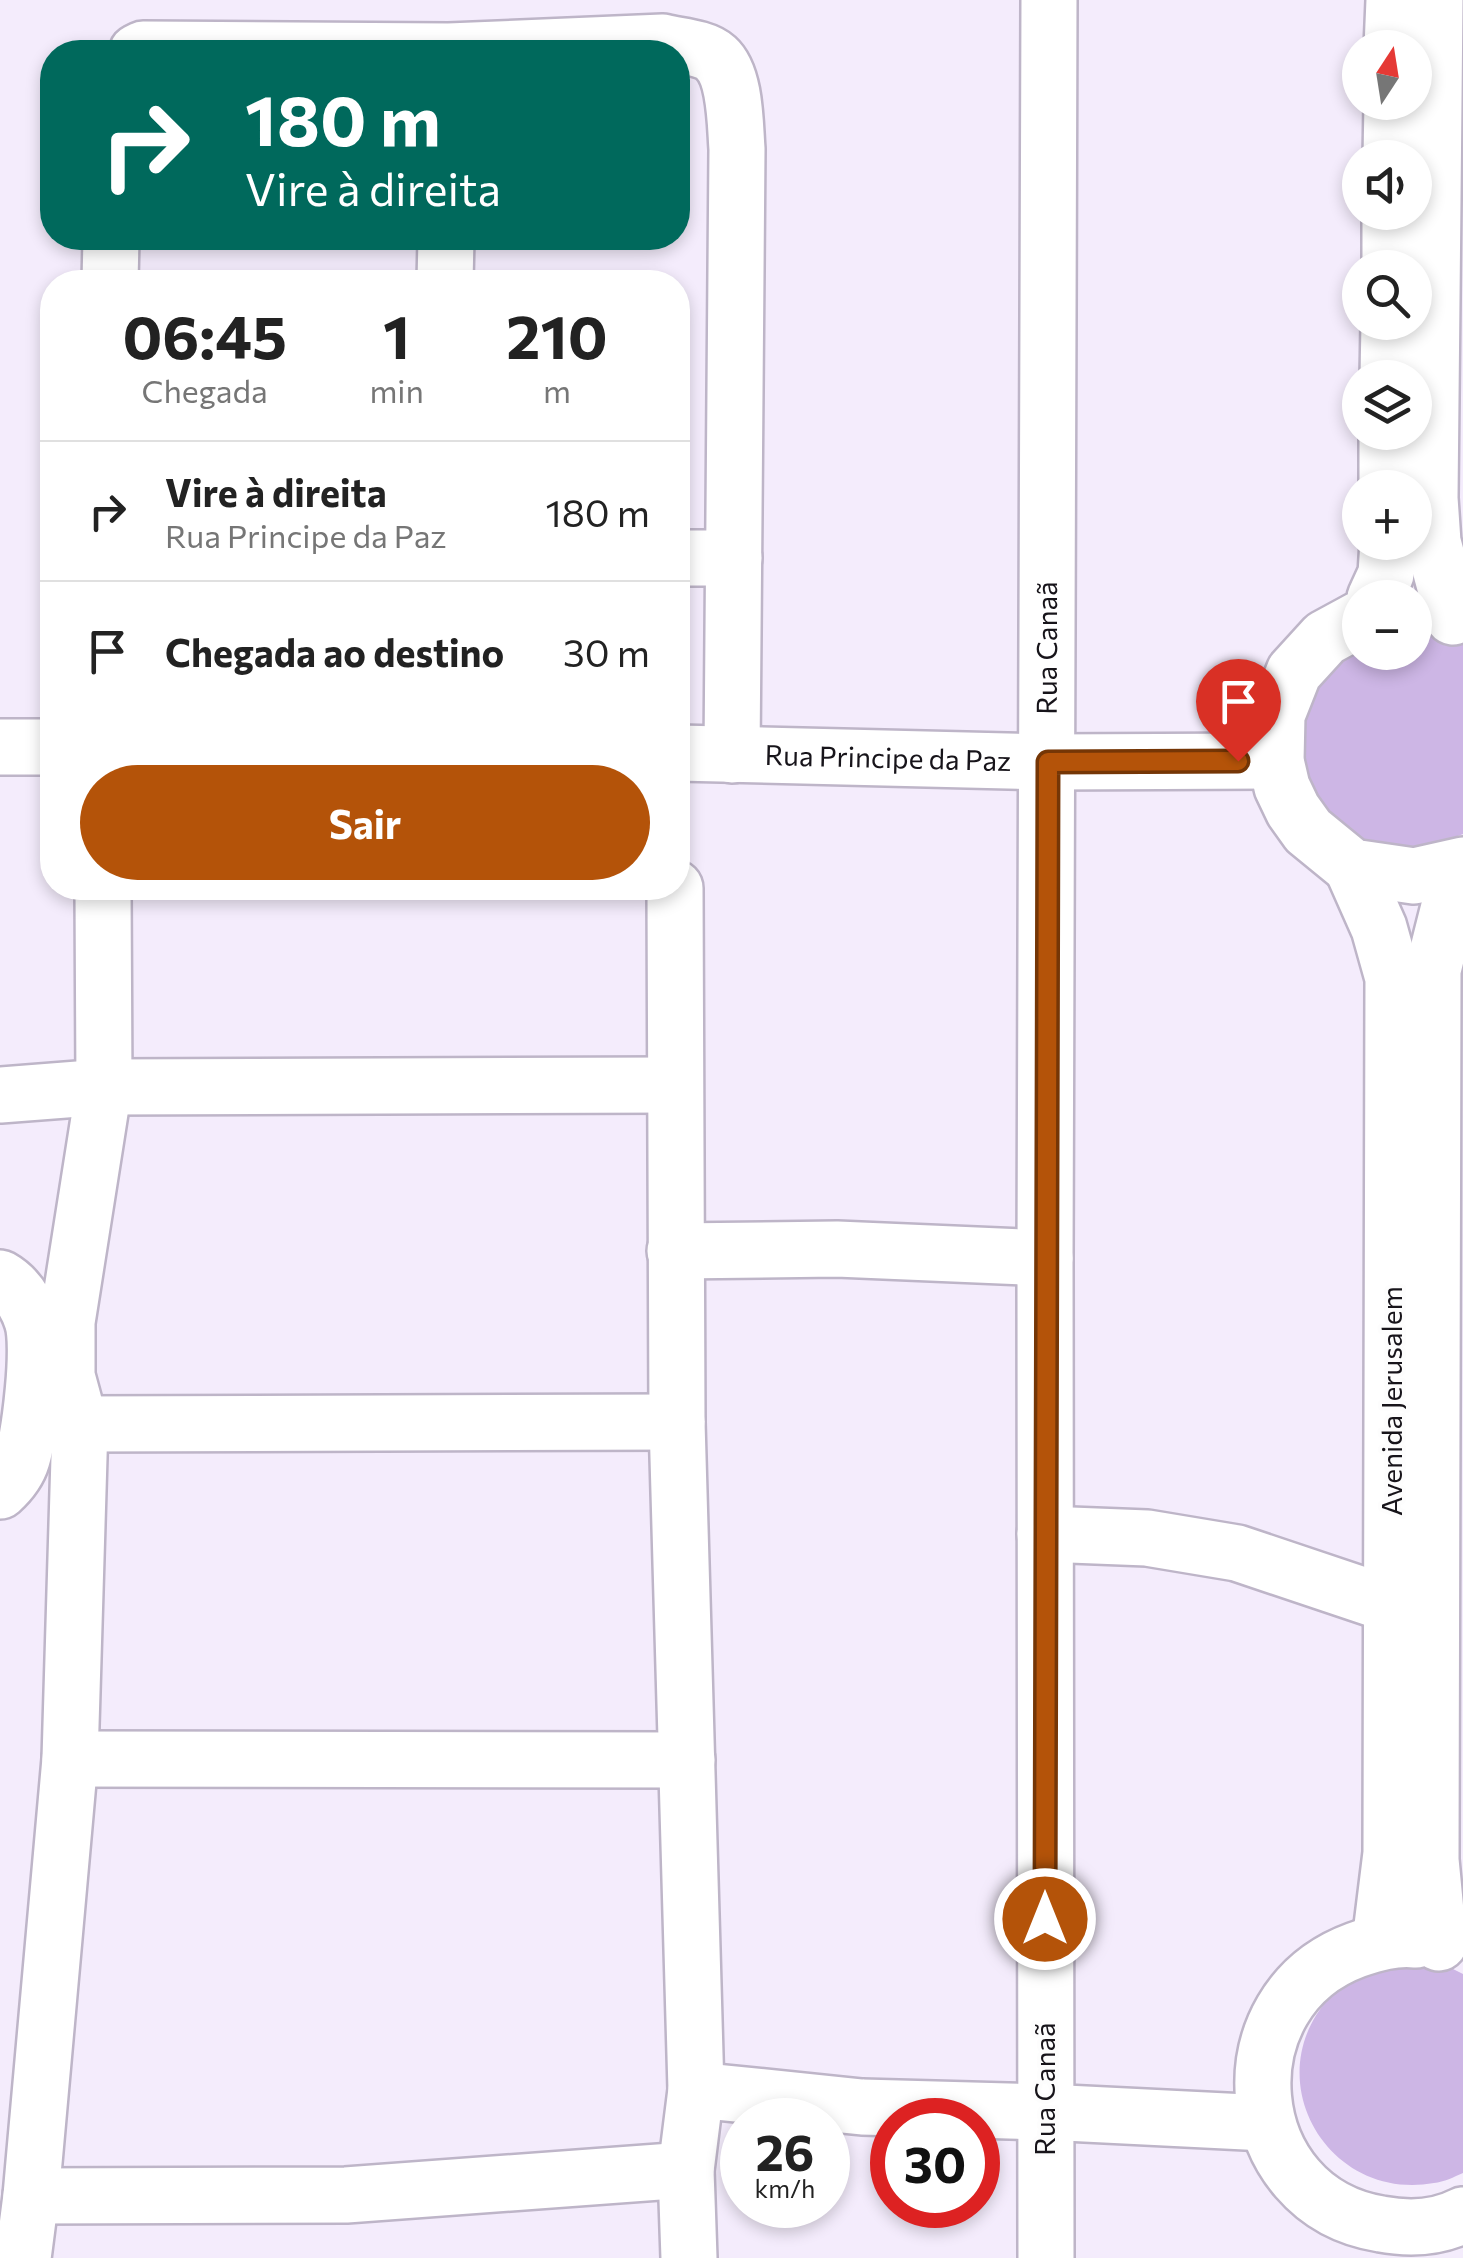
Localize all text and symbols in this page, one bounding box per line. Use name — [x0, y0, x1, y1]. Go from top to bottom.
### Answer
north arrow — [1342, 30, 1432, 120]
map controls — [1342, 30, 1432, 670]
text: 180 m — [245, 75, 441, 160]
icon: right — [80, 80, 210, 210]
button: sound — [1342, 140, 1432, 230]
text: Vire à direita — [245, 160, 501, 215]
button: search — [1342, 250, 1432, 340]
text: 06:45 — [122, 298, 287, 371]
text: 1 — [383, 298, 410, 371]
text: 210 — [506, 298, 608, 371]
button: layers — [1342, 360, 1432, 450]
text: Chegada — [142, 370, 268, 410]
text: min — [369, 370, 424, 410]
text: m — [543, 370, 571, 410]
text: Vire à direita — [165, 468, 387, 515]
button: + — [1342, 470, 1432, 560]
icon: right — [80, 484, 135, 539]
text: 180 m — [545, 488, 650, 535]
text: Rua Principe da Paz — [165, 515, 446, 555]
button: − — [1342, 580, 1432, 670]
street label: Rua Canaã — [1029, 581, 1063, 715]
icon: arrive — [80, 624, 135, 679]
text: Chegada ao destino — [165, 628, 504, 675]
text: 30 m — [563, 628, 650, 675]
pin — [1196, 659, 1281, 762]
icon: arrive — [1211, 674, 1266, 729]
street label: Rua Principe da Paz — [764, 737, 1012, 777]
button: Sair — [80, 765, 650, 880]
street label: Avenida Jerusalem — [1374, 1286, 1408, 1516]
position arrow — [993, 1867, 1097, 1971]
street label: Rua Canaã — [1027, 2022, 1061, 2156]
speed limit sign: 30 — [870, 2098, 1000, 2228]
text: 26 — [755, 2120, 814, 2181]
text: km/h — [755, 2173, 815, 2203]

